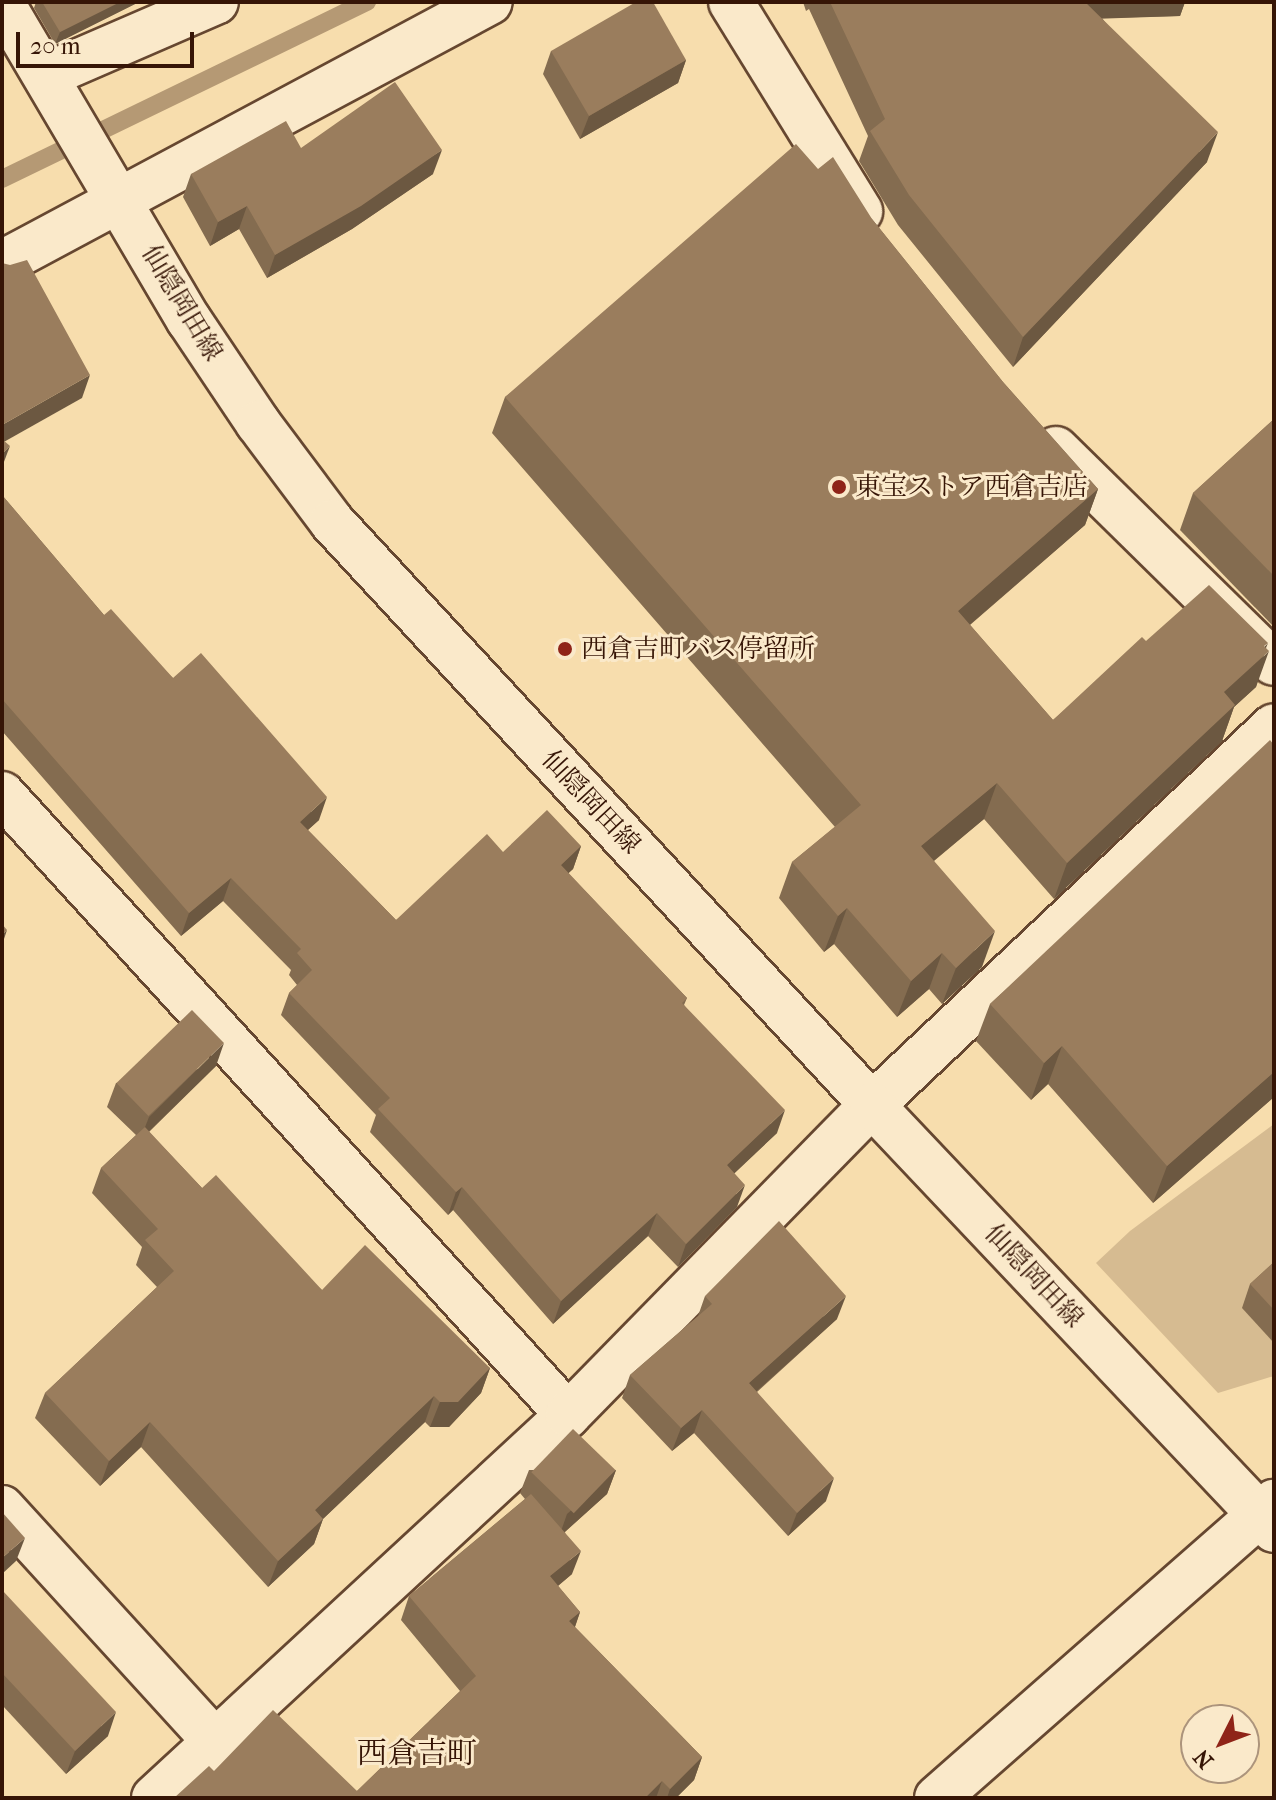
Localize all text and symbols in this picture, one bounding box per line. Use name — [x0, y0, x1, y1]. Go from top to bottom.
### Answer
scale bar — [20, 16, 198, 66]
text: 20 m — [30, 32, 81, 60]
street label: 仙隠岡田線 — [135, 239, 229, 367]
place label: 東宝ストア西倉吉店 — [855, 471, 1089, 503]
marker: 東宝ストア西倉吉店 — [830, 478, 848, 496]
place label: 西倉吉町バス停留所 — [581, 633, 815, 665]
marker: 西倉吉町バス停留所 — [556, 640, 574, 658]
street label: 仙隠岡田線 — [535, 744, 647, 860]
street label: 仙隠岡田線 — [978, 1218, 1090, 1334]
north arrow — [1180, 1704, 1260, 1784]
district label: 西倉吉町 — [357, 1736, 477, 1772]
text: N — [1188, 1744, 1219, 1774]

